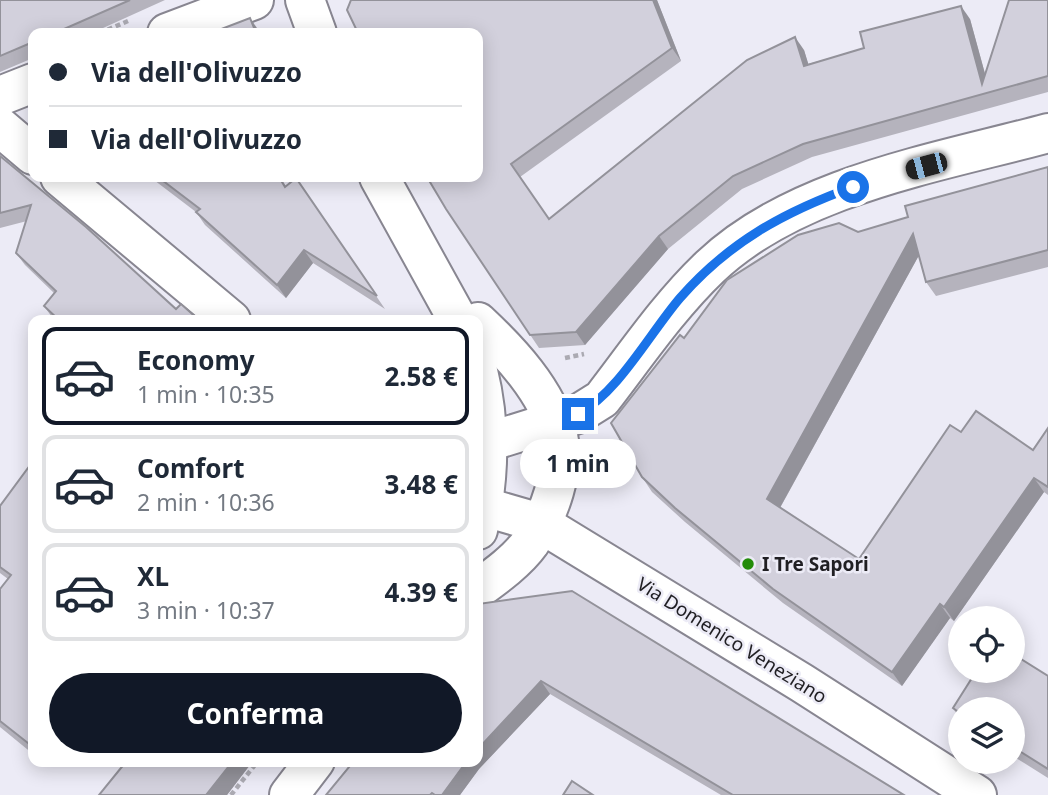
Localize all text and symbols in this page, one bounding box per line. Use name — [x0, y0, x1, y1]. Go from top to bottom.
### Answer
text: Via dell'Olivuzzo — [91, 54, 302, 90]
text: Via dell'Olivuzzo — [91, 121, 302, 157]
car — [903, 150, 950, 182]
route start — [837, 171, 869, 203]
text: Economy — [137, 342, 255, 378]
icon: car — [53, 345, 116, 408]
text: 2.58 € — [384, 358, 458, 394]
text: 1 min · 10:35 — [137, 378, 275, 410]
route end — [562, 398, 594, 430]
callout: 1 min — [520, 438, 636, 488]
text: 1 min — [546, 447, 610, 479]
text: Comfort — [137, 450, 245, 486]
icon: car — [53, 453, 116, 516]
text: 3.48 € — [384, 466, 458, 502]
text: 2 min · 10:36 — [137, 486, 275, 518]
place label: I Tre Sapori — [762, 551, 869, 577]
marker: I Tre Sapori — [740, 556, 756, 572]
text: XL — [137, 558, 169, 594]
icon: car — [53, 561, 116, 624]
street label: Via Domenico Veneziano — [632, 571, 832, 709]
text: 4.39 € — [384, 574, 458, 610]
text: 3 min · 10:37 — [137, 594, 275, 626]
map controls — [948, 606, 1025, 774]
button: locate — [948, 606, 1025, 683]
button: Conferma — [49, 673, 462, 753]
button: layers — [948, 697, 1025, 774]

